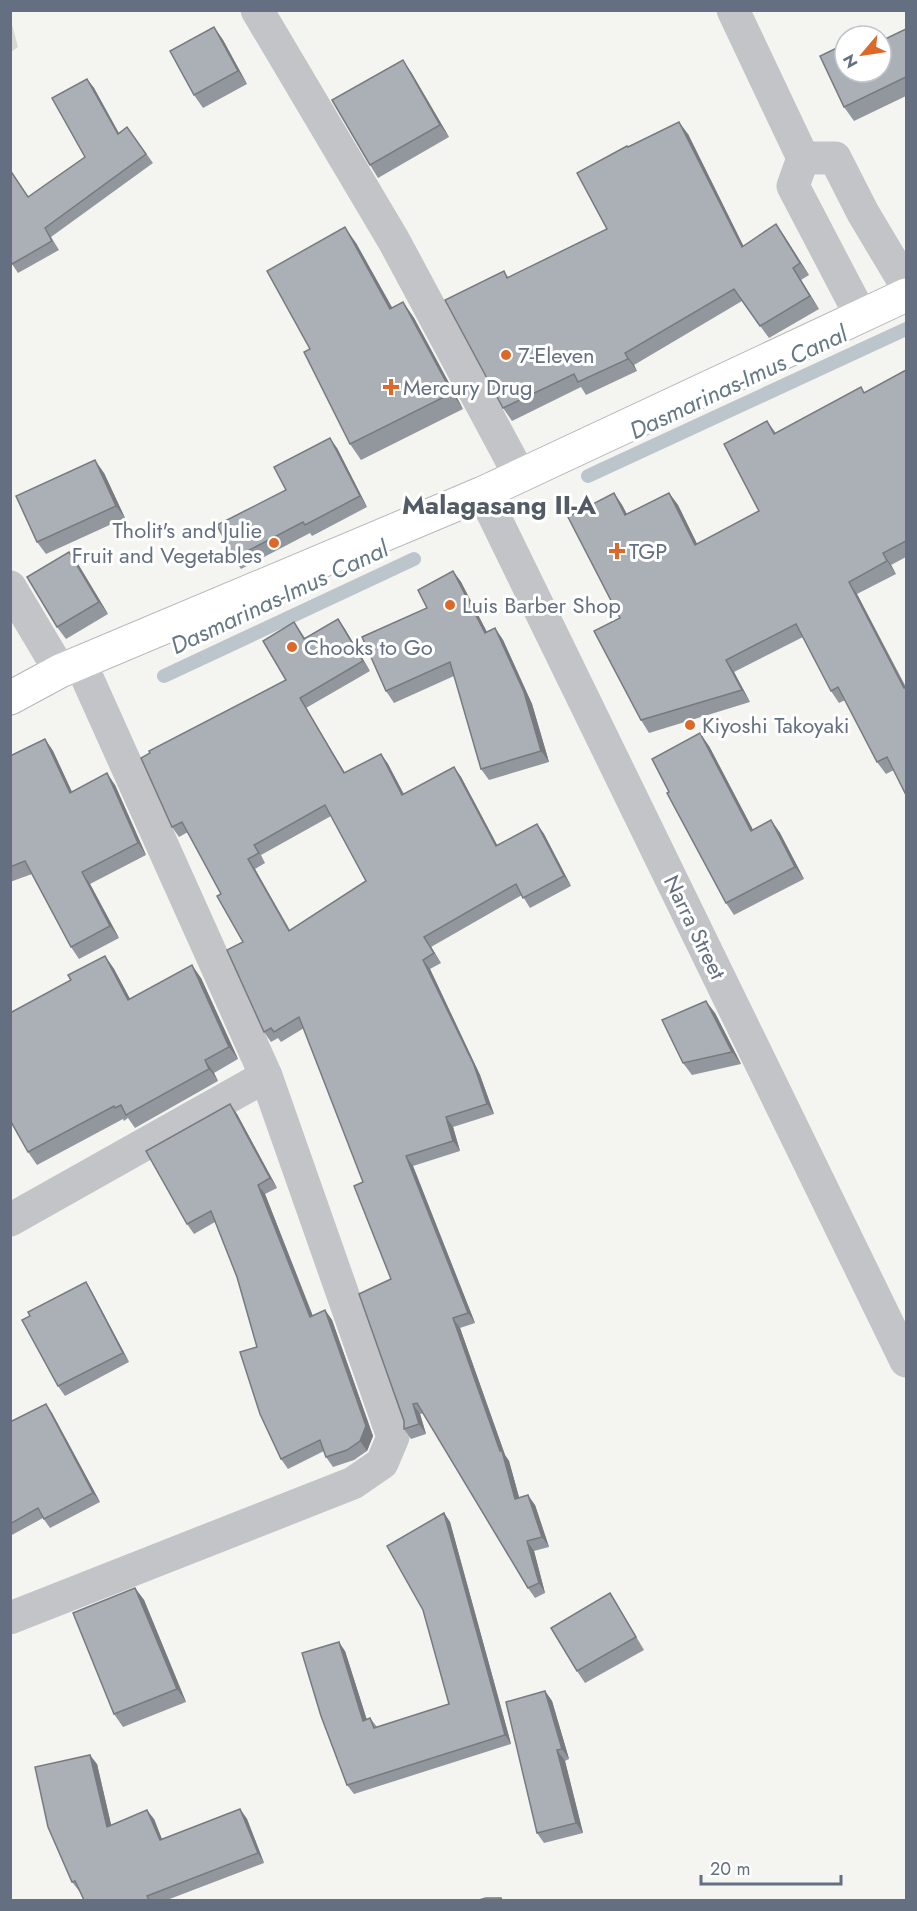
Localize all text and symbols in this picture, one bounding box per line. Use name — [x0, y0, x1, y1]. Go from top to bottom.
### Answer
north arrow — [833, 24, 893, 84]
text: N — [837, 50, 863, 72]
water label: Dasmarinas-Imus Canal — [623, 315, 854, 448]
place label: 7-Eleven — [518, 339, 595, 371]
marker: 7-Eleven — [499, 348, 513, 362]
place label: Mercury Drug — [403, 371, 533, 403]
marker: Mercury Drug — [384, 380, 398, 394]
district label: Malagasang II-A — [402, 486, 597, 524]
place label: Tholit's and Julie Fruit and Vegetables — [72, 514, 262, 571]
water label: Dasmarinas-Imus Canal — [164, 530, 395, 663]
place label: TGP — [629, 535, 667, 567]
marker: Tholit's and Julie Fruit and Vegetables — [267, 536, 281, 550]
marker: TGP — [610, 544, 624, 558]
place label: Luis Barber Shop — [462, 589, 621, 621]
marker: Luis Barber Shop — [443, 598, 457, 612]
place label: Chooks to Go — [304, 631, 433, 663]
marker: Chooks to Go — [285, 640, 299, 654]
place label: Kiyoshi Takoyaki — [702, 709, 850, 741]
marker: Kiyoshi Takoyaki — [683, 718, 697, 732]
street label: Narra Street — [656, 869, 734, 985]
scale bar — [701, 1848, 840, 1886]
text: 20 m — [710, 1856, 750, 1882]

